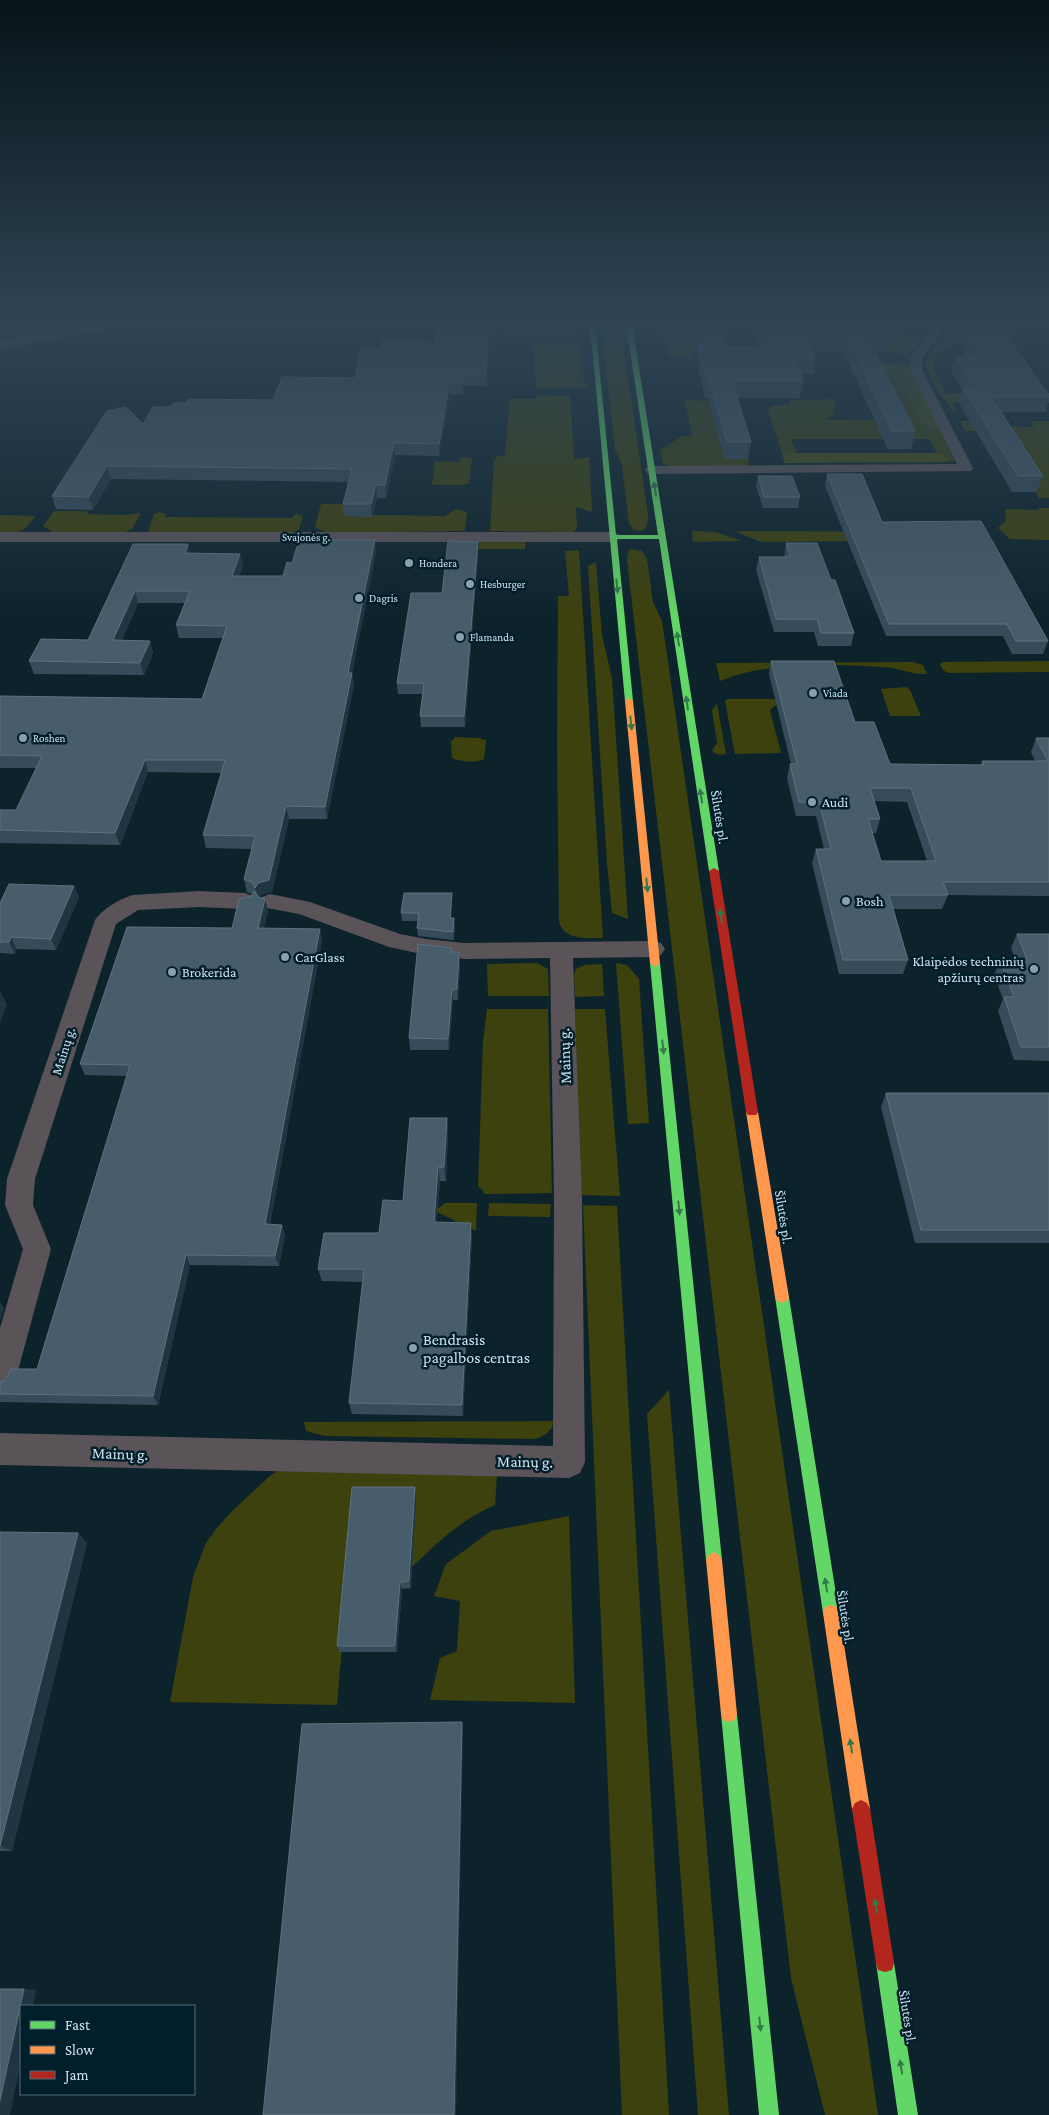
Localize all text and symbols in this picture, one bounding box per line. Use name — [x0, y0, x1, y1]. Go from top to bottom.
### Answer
one-way arrow — [651, 480, 659, 496]
street label: Svajonės g. — [282, 531, 330, 544]
marker: Hondera — [403, 557, 415, 569]
place label: Hondera — [419, 557, 457, 569]
marker: Hesburger — [464, 578, 476, 590]
place label: Hesburger — [480, 578, 526, 591]
one-way arrow — [613, 578, 621, 594]
marker: Dagris — [353, 592, 365, 604]
place label: Dagris — [369, 592, 398, 605]
marker: Flamanda — [454, 631, 466, 643]
place label: Flamanda — [470, 631, 514, 643]
one-way arrow — [673, 631, 681, 647]
marker: Viada — [807, 687, 819, 699]
place label: Viada — [823, 687, 848, 699]
one-way arrow — [683, 695, 691, 711]
one-way arrow — [627, 715, 635, 731]
marker: Roshen — [17, 732, 29, 744]
place label: Roshen — [33, 732, 65, 744]
one-way arrow — [697, 788, 705, 804]
street label: Šilutės pl. — [708, 789, 732, 845]
place label: Audi — [822, 794, 849, 810]
marker: Audi — [806, 796, 818, 808]
one-way arrow — [643, 877, 651, 893]
place label: Bosh — [856, 893, 884, 909]
marker: Bosh — [840, 895, 852, 907]
one-way arrow — [717, 907, 725, 923]
place label: CarGlass — [295, 949, 345, 965]
marker: CarGlass — [279, 951, 291, 963]
place label: Klaipėdos techninių apžiurų centras — [912, 953, 1025, 985]
marker: Klaipėdos techninių apžiurų centras — [1028, 963, 1040, 975]
place label: Brokerida — [182, 964, 237, 980]
marker: Brokerida — [166, 966, 178, 978]
street label: Mainų g. — [48, 1025, 78, 1077]
street label: Mainų g. — [555, 1028, 575, 1084]
one-way arrow — [659, 1039, 667, 1055]
street label: Šilutės pl. — [772, 1189, 796, 1245]
one-way arrow — [675, 1201, 683, 1217]
place label: Bendrasis pagalbos centras — [423, 1331, 530, 1367]
marker: Bendrasis pagalbos centras — [407, 1342, 419, 1354]
street label: Mainų g. — [92, 1444, 148, 1464]
street label: Mainų g. — [497, 1453, 553, 1471]
one-way arrow — [822, 1577, 830, 1593]
street label: Šilutės pl. — [834, 1589, 858, 1645]
one-way arrow — [847, 1737, 855, 1753]
one-way arrow — [872, 1898, 880, 1914]
street label: Šilutės pl. — [896, 1989, 920, 2045]
legend — [20, 2005, 195, 2095]
one-way arrow — [756, 2016, 764, 2032]
text: Fast — [65, 2017, 91, 2033]
text: Slow — [65, 2042, 95, 2058]
one-way arrow — [896, 2058, 904, 2074]
text: Jam — [63, 2067, 88, 2084]

